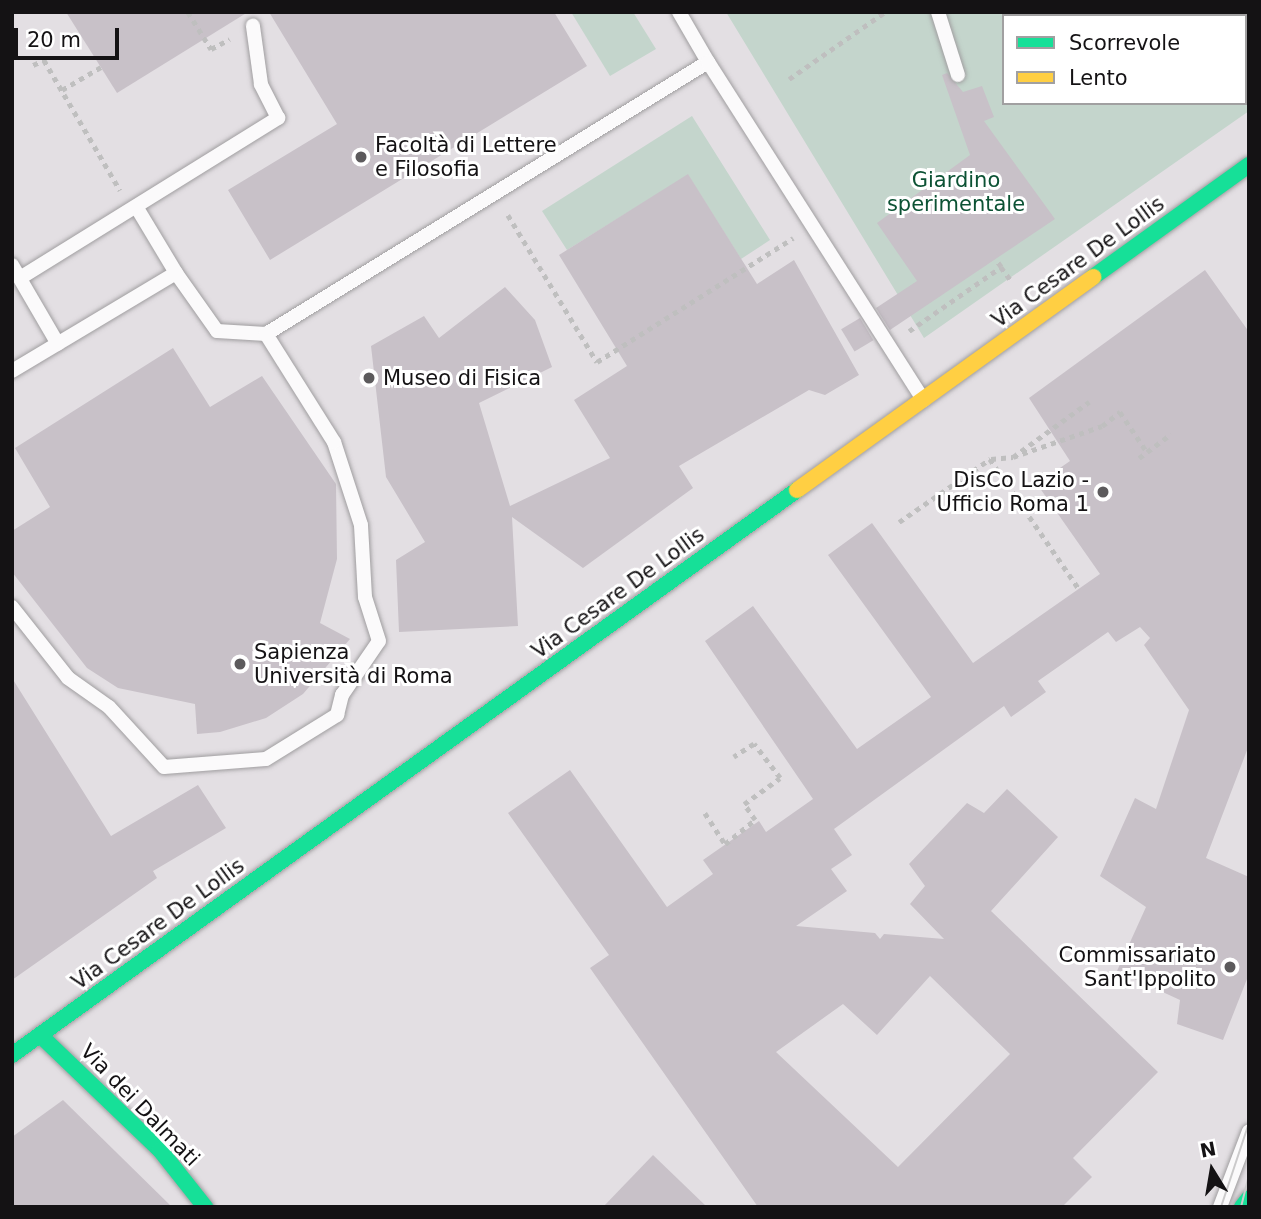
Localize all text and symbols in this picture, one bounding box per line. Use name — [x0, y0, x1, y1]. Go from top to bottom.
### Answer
scale bar — [18, 14, 122, 58]
legend — [1002, 14, 1247, 105]
text: 20 m — [27, 28, 81, 52]
text: Scorrevole — [1069, 31, 1180, 55]
text: Lento — [1069, 66, 1128, 90]
place label: Facoltà di Lettere e Filosofia — [375, 132, 557, 182]
marker: Facoltà di Lettere e Filosofia — [353, 149, 369, 165]
park label: Giardino sperimentale — [887, 167, 1025, 217]
street label: Via Cesare De Lollis — [987, 191, 1169, 333]
place label: Museo di Fisica — [383, 365, 541, 391]
marker: Museo di Fisica — [361, 370, 377, 386]
place label: DisCo Lazio - Ufficio Roma 1 — [937, 467, 1089, 517]
marker: DisCo Lazio - Ufficio Roma 1 — [1095, 484, 1111, 500]
street label: Via Cesare De Lollis — [527, 522, 709, 664]
place label: Sapienza Università di Roma — [254, 639, 453, 689]
marker: Sapienza Università di Roma — [232, 656, 248, 672]
street label: Via Cesare De Lollis — [67, 853, 249, 995]
place label: Commissariato Sant'Ippolito — [1059, 942, 1216, 992]
marker: Commissariato Sant'Ippolito — [1222, 959, 1238, 975]
street label: Via dei Dalmati — [75, 1039, 205, 1171]
north arrow — [1177, 1135, 1247, 1205]
text: N — [1198, 1137, 1218, 1162]

